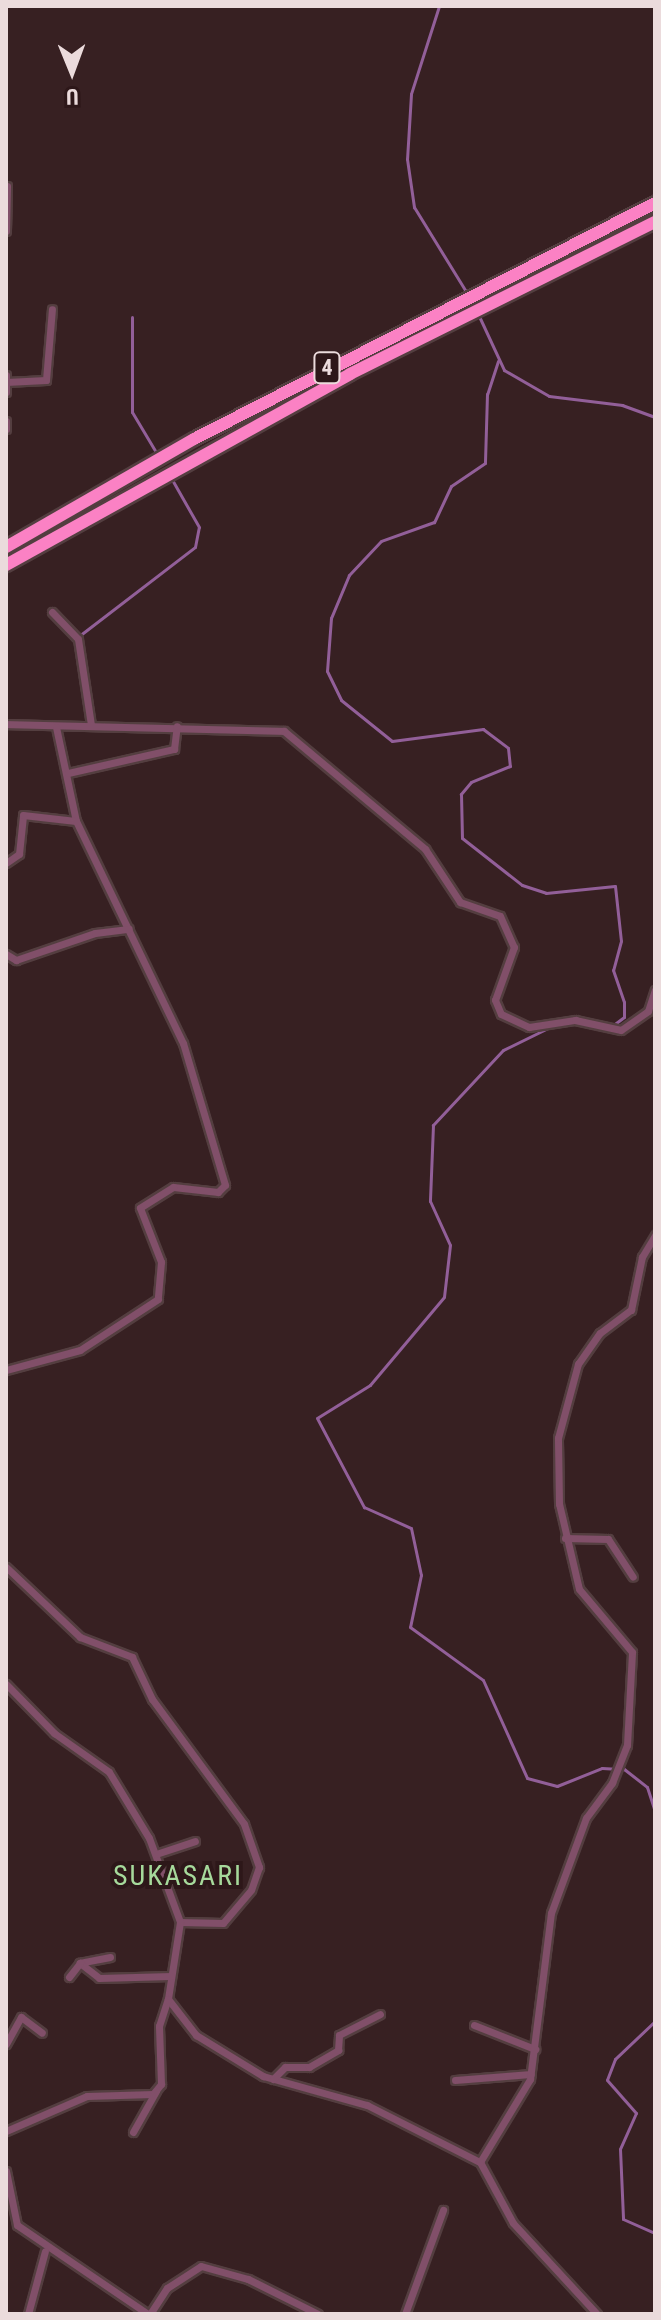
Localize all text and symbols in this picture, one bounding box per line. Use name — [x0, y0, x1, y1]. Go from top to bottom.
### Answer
north arrow — [32, 32, 112, 112]
text: U — [66, 84, 79, 109]
road number: 4 — [313, 350, 341, 386]
district label: SUKASARI — [113, 1859, 243, 1893]

